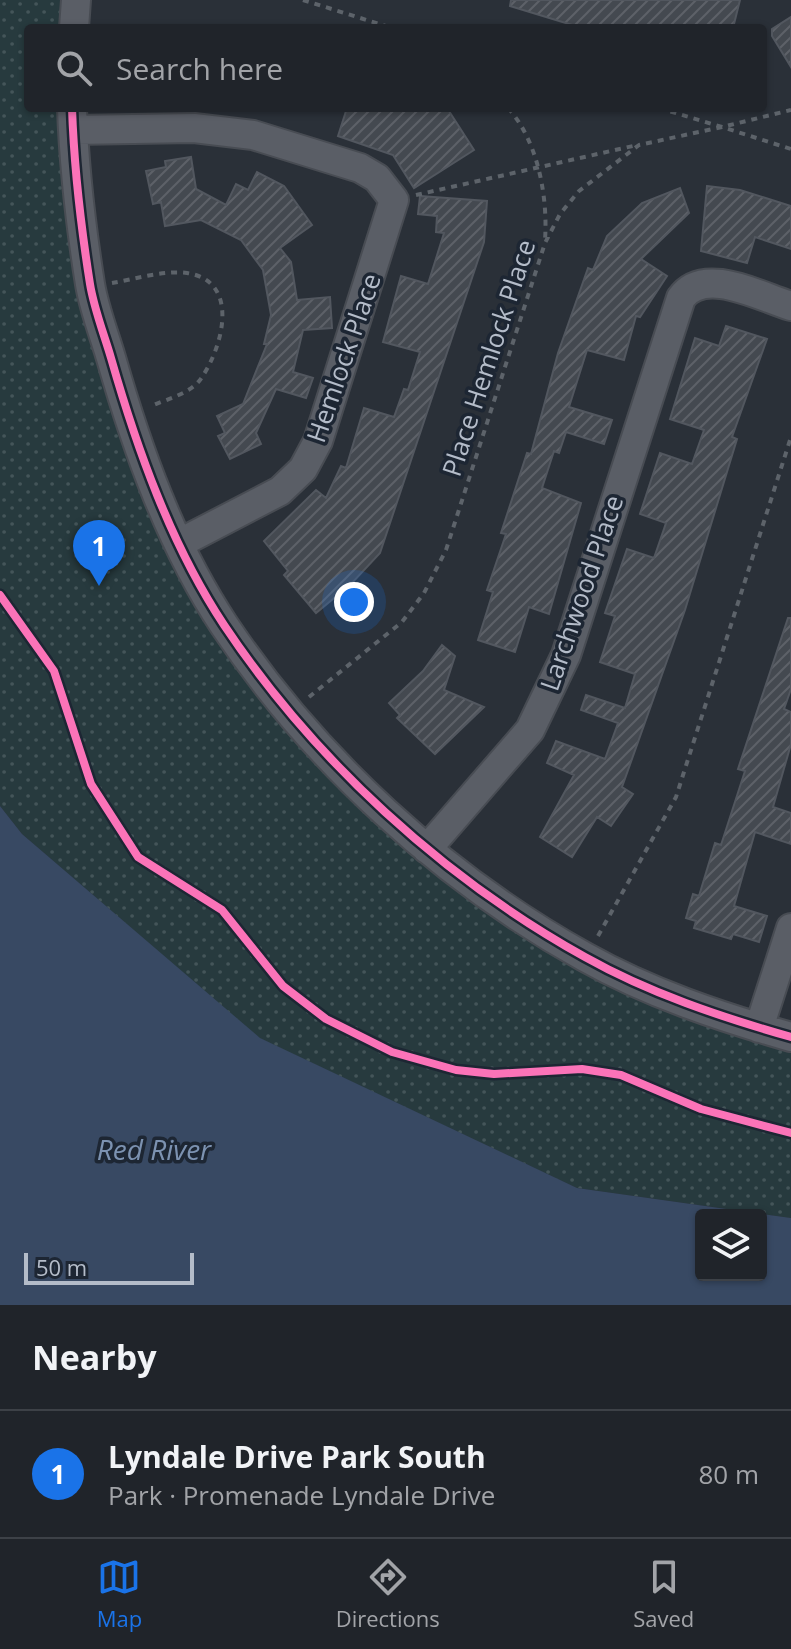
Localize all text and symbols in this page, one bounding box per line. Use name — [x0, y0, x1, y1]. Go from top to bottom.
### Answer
search box — [24, 24, 767, 112]
icon: search — [52, 46, 96, 90]
text: Search here — [116, 48, 283, 89]
street label: Place Hemlock Place — [433, 235, 543, 481]
street label: Hemlock Place — [297, 268, 389, 447]
street label: Larchwood Place — [531, 490, 631, 695]
pin: 1 — [73, 520, 125, 586]
your location — [334, 582, 374, 622]
water label: Red River — [97, 1130, 212, 1168]
map controls — [695, 1209, 767, 1281]
button: layers — [695, 1209, 767, 1281]
scale bar — [24, 1249, 194, 1285]
text: 50 m — [36, 1252, 87, 1282]
text: Nearby — [32, 1334, 157, 1380]
text: Lyndale Drive Park South — [108, 1436, 486, 1477]
text: 1 — [51, 1456, 65, 1492]
text: 80 m — [698, 1456, 759, 1492]
text: Park · Promenade Lyndale Drive — [108, 1477, 495, 1513]
tab: Map — [97, 1555, 142, 1633]
tab: Directions — [336, 1555, 440, 1633]
tab: Saved — [633, 1555, 694, 1633]

